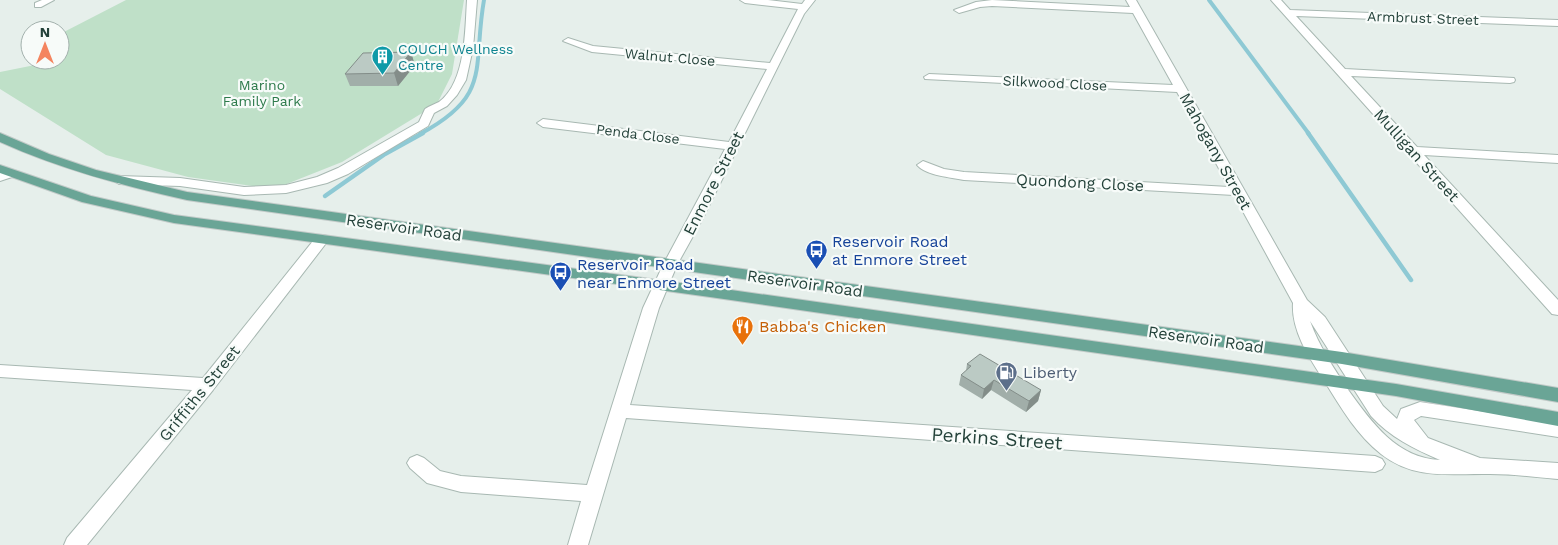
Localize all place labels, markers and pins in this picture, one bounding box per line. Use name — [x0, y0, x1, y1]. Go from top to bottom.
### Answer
place label: COUCH Wellness Centre — [398, 41, 513, 73]
building icon: COUCH Wellness Centre — [370, 45, 394, 76]
place label: Reservoir Road at Enmore Street — [832, 232, 967, 269]
bus stop icon: Reservoir Road at Enmore Street — [804, 238, 828, 269]
place label: Reservoir Road near Enmore Street — [577, 255, 731, 292]
bus stop icon: Reservoir Road near Enmore Street — [549, 261, 573, 292]
restaurant icon: Babba's Chicken — [731, 314, 755, 345]
place label: Babba's Chicken — [759, 317, 886, 336]
fuel station icon: Liberty — [995, 360, 1019, 391]
place label: Liberty — [1023, 363, 1078, 382]

